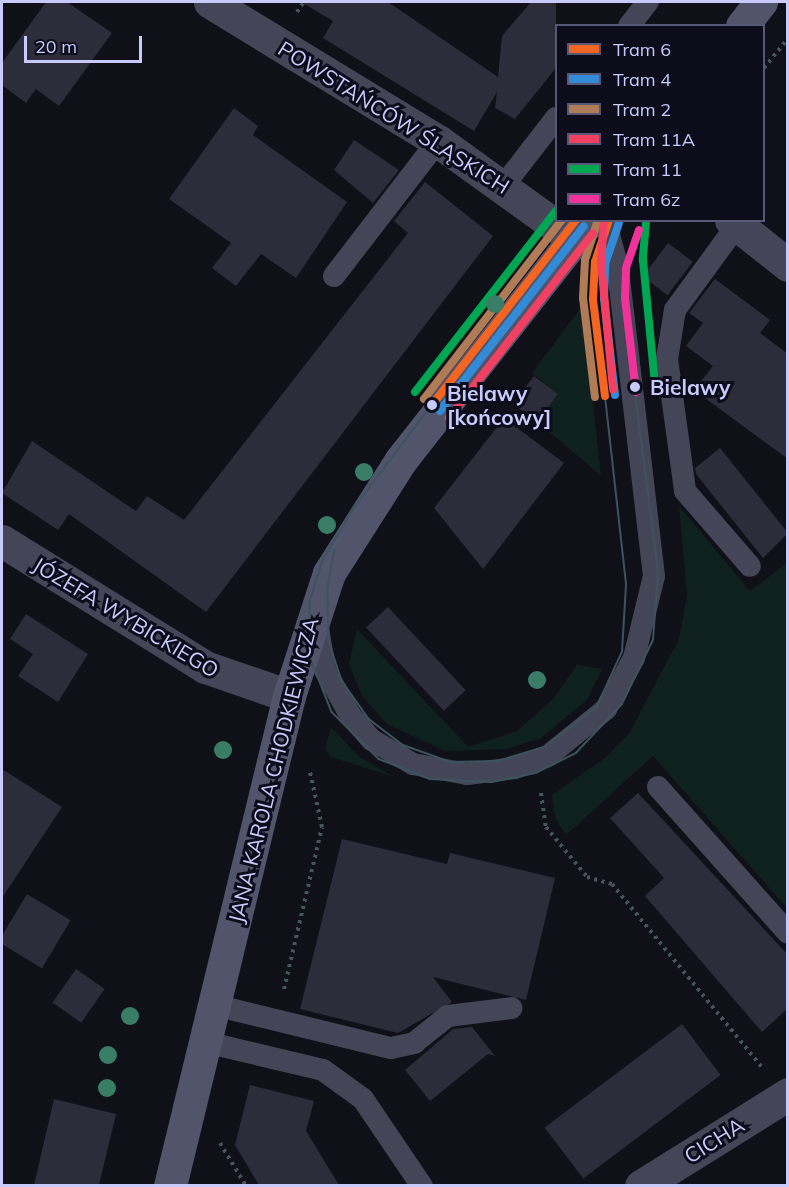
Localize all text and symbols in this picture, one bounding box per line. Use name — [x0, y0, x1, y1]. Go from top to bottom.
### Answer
scale bar — [27, 24, 146, 62]
legend — [555, 24, 765, 222]
text: 20 m — [35, 35, 77, 58]
street label: POWSTAŃCÓW ŚLĄSKICH — [274, 35, 514, 199]
text: Tram 6 — [613, 38, 671, 61]
text: Tram 4 — [613, 68, 671, 91]
text: Tram 2 — [613, 98, 671, 121]
text: Tram 11A — [613, 128, 695, 151]
text: Tram 11 — [613, 158, 682, 181]
text: Tram 6z — [613, 188, 680, 211]
place label: Bielawy — [650, 374, 730, 400]
marker: Bielawy — [625, 377, 645, 397]
place label: Bielawy [końcowy] — [447, 380, 551, 430]
marker: Bielawy [końcowy] — [422, 395, 442, 415]
street label: JÓZEFA WYBICKIEGO — [28, 551, 224, 683]
street label: JANA KAROLA CHODKIEWICZA — [223, 615, 323, 925]
street label: CICHA — [679, 1112, 749, 1168]

